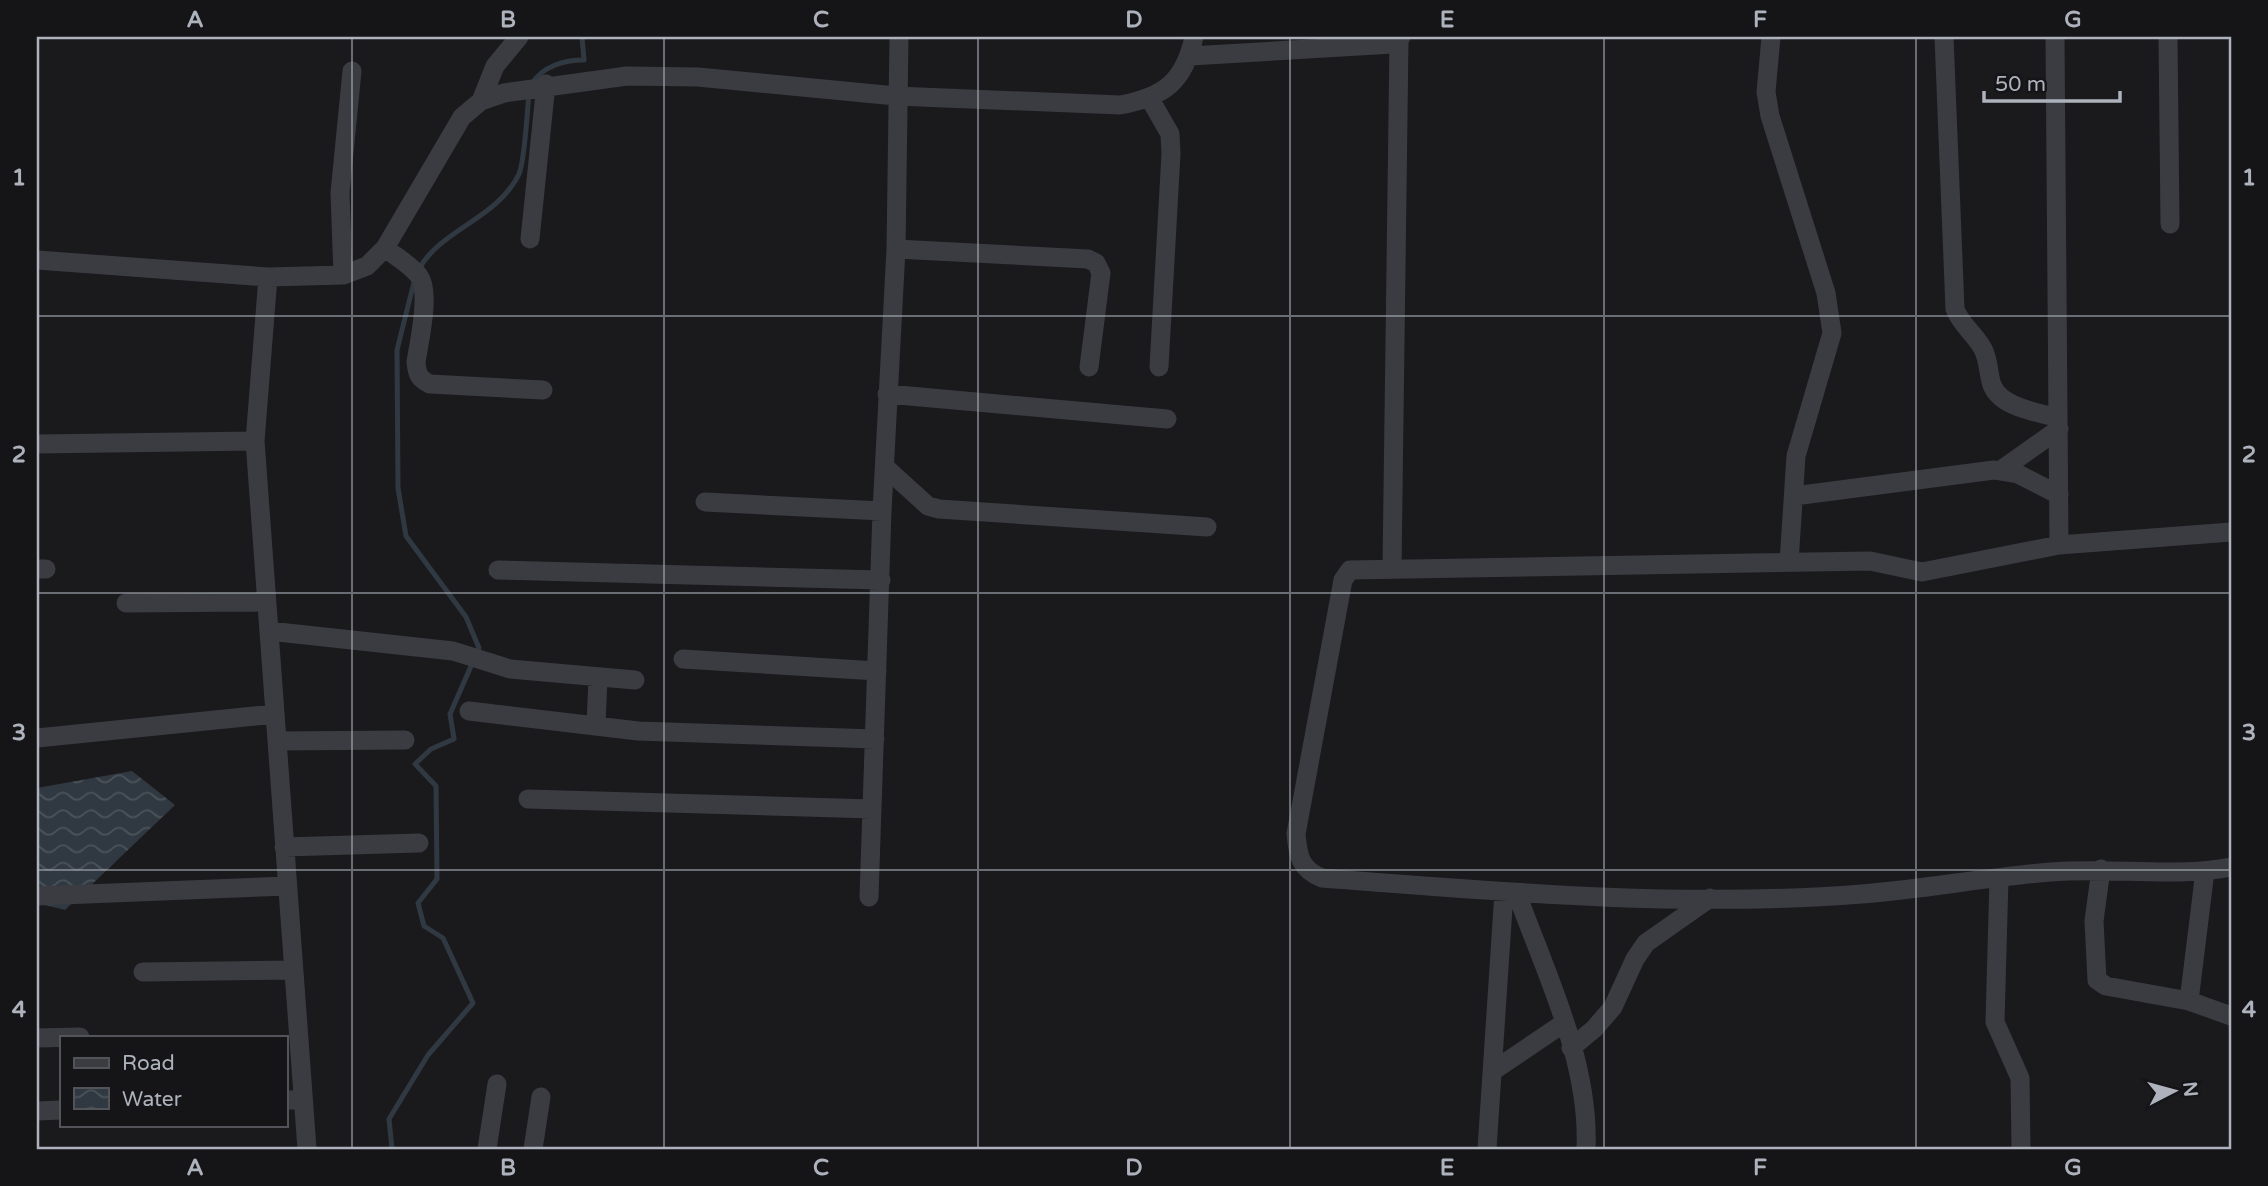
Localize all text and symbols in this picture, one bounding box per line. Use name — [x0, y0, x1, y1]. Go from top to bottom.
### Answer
text: A — [186, 6, 204, 34]
text: B — [500, 6, 516, 34]
text: C — [813, 6, 829, 34]
text: D — [1125, 6, 1143, 34]
text: E — [1440, 6, 1454, 34]
text: F — [1753, 6, 1767, 34]
text: G — [2064, 6, 2082, 34]
scale bar — [1984, 60, 2121, 104]
text: 50 m — [1995, 72, 2046, 97]
text: 1 — [12, 164, 26, 192]
text: 1 — [2242, 164, 2256, 192]
text: 2 — [12, 441, 26, 469]
text: 2 — [2242, 441, 2256, 469]
text: 3 — [12, 719, 26, 747]
text: 3 — [2242, 719, 2256, 747]
text: 4 — [12, 996, 27, 1024]
text: 4 — [2242, 996, 2257, 1024]
legend — [60, 1036, 287, 1126]
text: Road — [122, 1051, 175, 1076]
north arrow — [2138, 1056, 2208, 1126]
text: N — [2178, 1081, 2202, 1098]
text: Water — [122, 1087, 182, 1112]
text: A — [186, 1154, 204, 1182]
text: B — [500, 1154, 516, 1182]
text: C — [813, 1154, 829, 1182]
text: D — [1125, 1154, 1143, 1182]
text: E — [1440, 1154, 1454, 1182]
text: F — [1753, 1154, 1767, 1182]
text: G — [2064, 1154, 2082, 1182]

